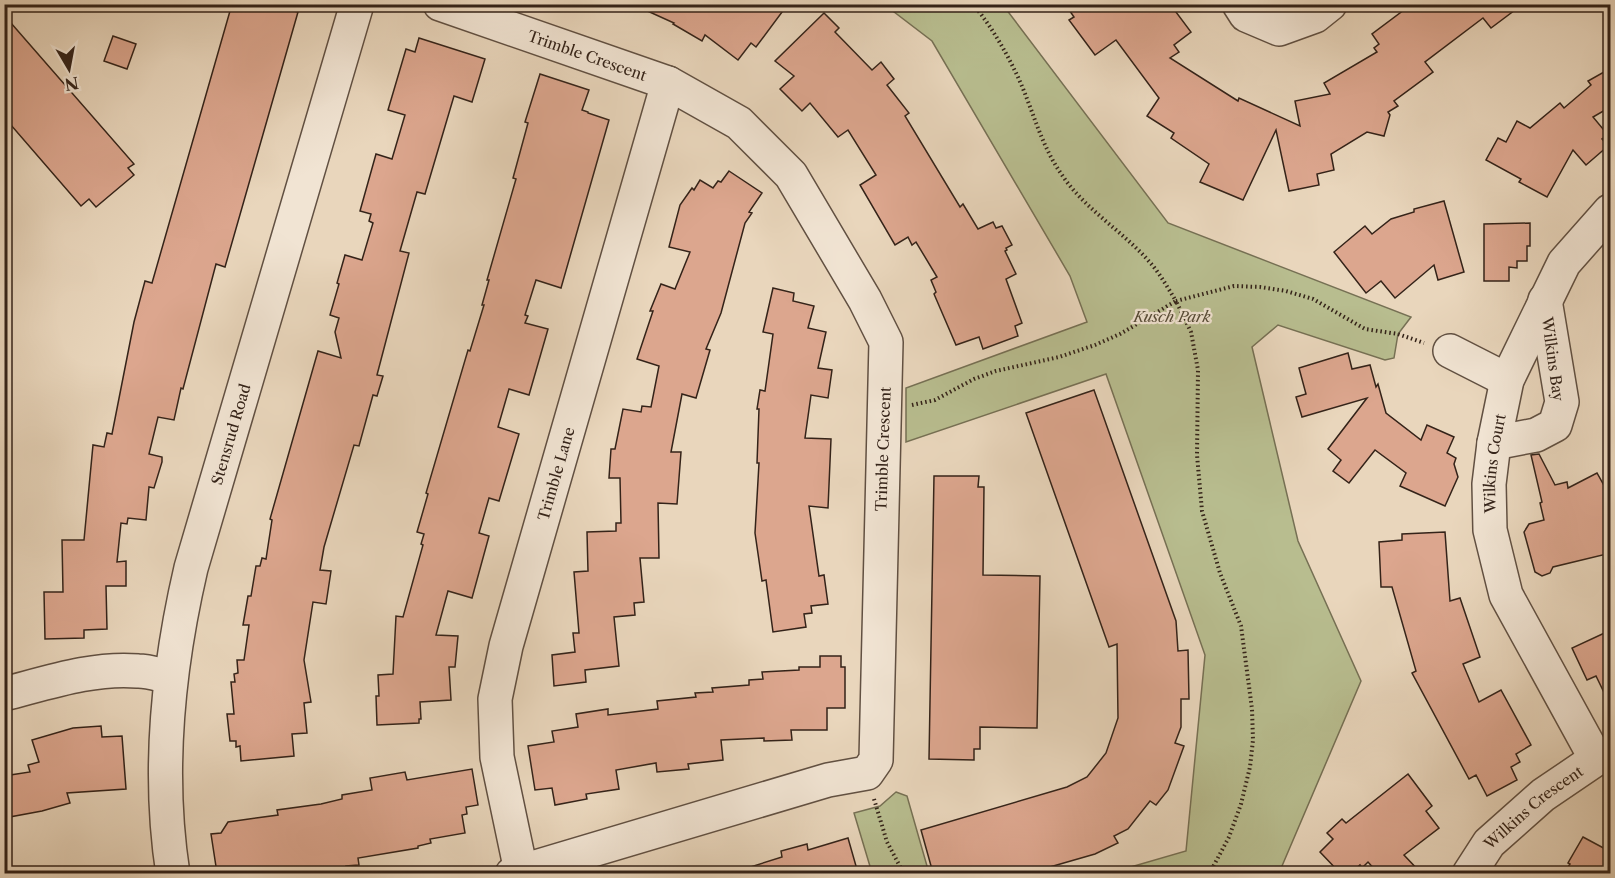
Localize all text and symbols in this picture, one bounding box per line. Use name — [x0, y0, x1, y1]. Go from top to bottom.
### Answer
street label: Trimble Crescent — [525, 26, 650, 85]
north arrow — [39, 39, 99, 99]
text: N — [63, 73, 80, 95]
park label: Kusch Park — [1133, 307, 1211, 326]
street label: Wilkins Bay — [1538, 315, 1568, 403]
street label: Stensrud Road — [207, 381, 254, 487]
street label: Trimble Crescent — [871, 386, 895, 512]
street label: Wilkins Court — [1479, 411, 1509, 514]
street label: Trimble Lane — [533, 425, 578, 523]
street label: Wilkins Crescent — [1479, 761, 1587, 853]

